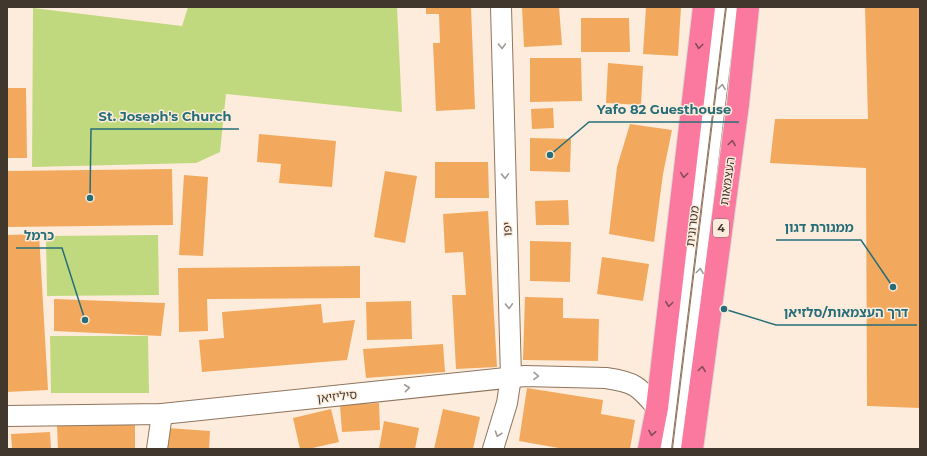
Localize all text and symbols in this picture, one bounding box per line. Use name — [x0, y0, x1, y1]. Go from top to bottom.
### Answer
one-way arrow — [497, 43, 506, 49]
one-way arrow — [695, 43, 704, 49]
one-way arrow — [717, 84, 726, 90]
callout: Yafo 82 Guesthouse — [589, 97, 739, 122]
text: Yafo 82 Guesthouse — [596, 101, 731, 117]
callout: St. Joseph's Church — [91, 104, 239, 129]
text: St. Joseph's Church — [99, 108, 231, 124]
one-way arrow — [728, 140, 737, 146]
street label: העצמאות — [716, 156, 738, 206]
one-way arrow — [680, 172, 689, 178]
one-way arrow — [501, 173, 509, 179]
street label: מטרונית — [682, 205, 702, 247]
callout: ממגורת דגון — [776, 215, 861, 240]
road number: 4 — [713, 219, 729, 237]
text: ממגורת דגון — [784, 219, 854, 235]
street label: יפו — [499, 222, 515, 236]
callout: כרמל — [16, 223, 62, 248]
text: כרמל — [24, 227, 54, 243]
one-way arrow — [695, 268, 704, 274]
callout: דרך העצמאות/סלזיאן — [776, 300, 917, 325]
one-way arrow — [665, 301, 674, 307]
one-way arrow — [505, 303, 513, 309]
text: דרך העצמאות/סלזיאן — [784, 304, 909, 320]
one-way arrow — [698, 366, 707, 372]
one-way arrow — [533, 372, 539, 380]
one-way arrow — [404, 384, 410, 393]
street label: סיליזיאן — [316, 386, 358, 406]
one-way arrow — [649, 430, 657, 436]
one-way arrow — [495, 431, 503, 438]

